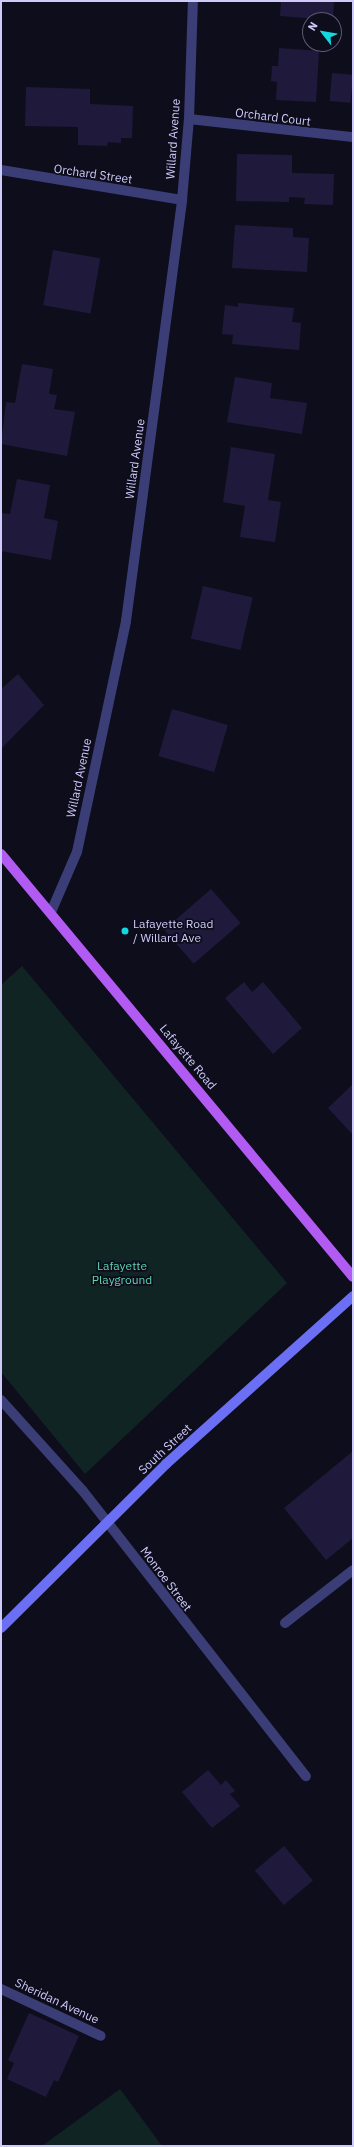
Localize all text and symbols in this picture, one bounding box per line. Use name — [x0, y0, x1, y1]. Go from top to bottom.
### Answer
north arrow — [302, 12, 342, 52]
text: N — [305, 19, 321, 33]
street label: Willard Avenue — [163, 98, 183, 180]
street label: Orchard Court — [234, 105, 312, 129]
street label: Orchard Street — [53, 161, 133, 187]
street label: Willard Avenue — [122, 418, 148, 500]
street label: Willard Avenue — [64, 737, 94, 819]
place label: Lafayette Road / Willard Ave — [133, 917, 213, 945]
marker: Lafayette Road / Willard Ave — [120, 926, 130, 936]
street label: Lafayette Road — [157, 1022, 219, 1092]
park label: Lafayette Playground — [92, 1259, 152, 1287]
street label: South Street — [135, 1421, 195, 1477]
street label: Monroe Street — [137, 1544, 195, 1614]
street label: Sheridan Avenue — [13, 1975, 101, 2027]

